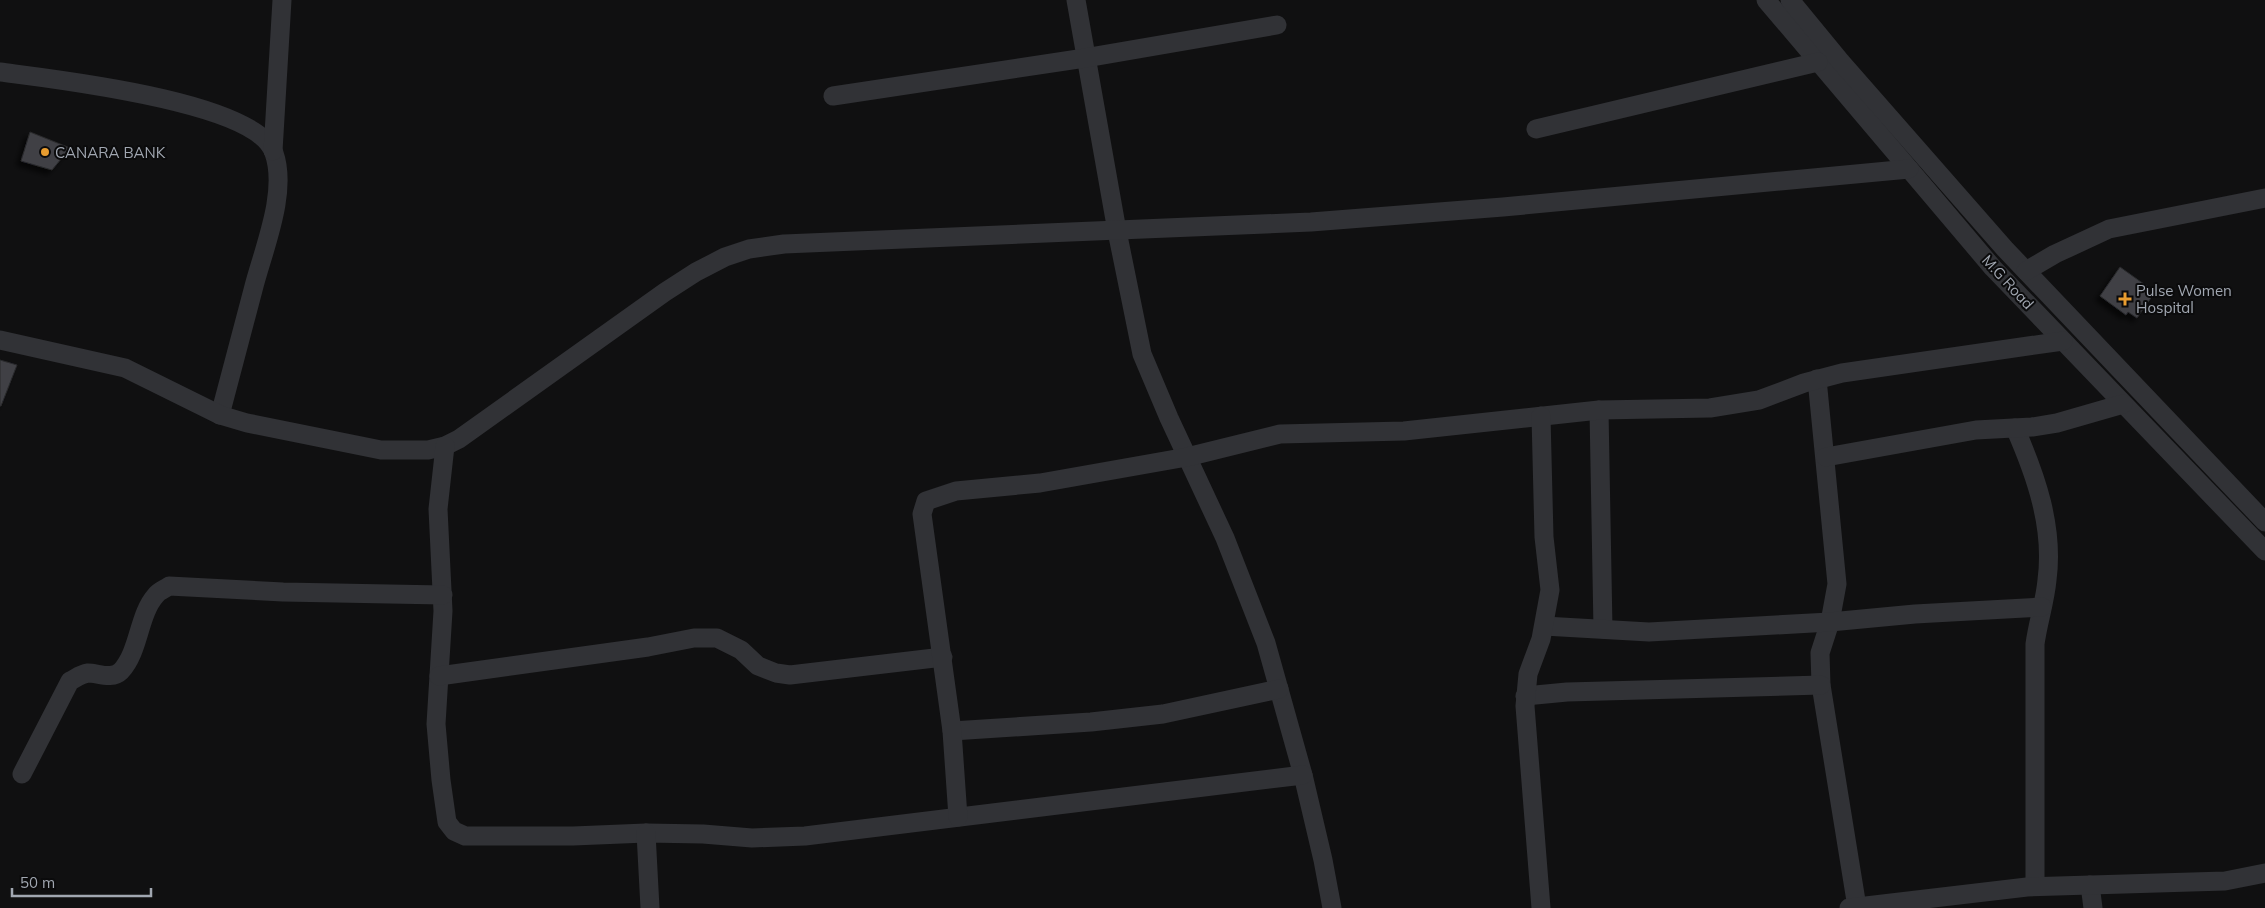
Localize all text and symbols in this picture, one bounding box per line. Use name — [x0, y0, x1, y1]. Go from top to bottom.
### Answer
place label: CANARA BANK — [55, 143, 166, 162]
marker: CANARA BANK — [39, 146, 51, 158]
street label: M.G Road — [1978, 251, 2038, 313]
place label: Pulse Women Hospital — [2136, 281, 2232, 317]
marker: Pulse Women Hospital — [2118, 292, 2132, 306]
scale bar — [12, 866, 151, 898]
text: 50 m — [20, 873, 55, 892]

